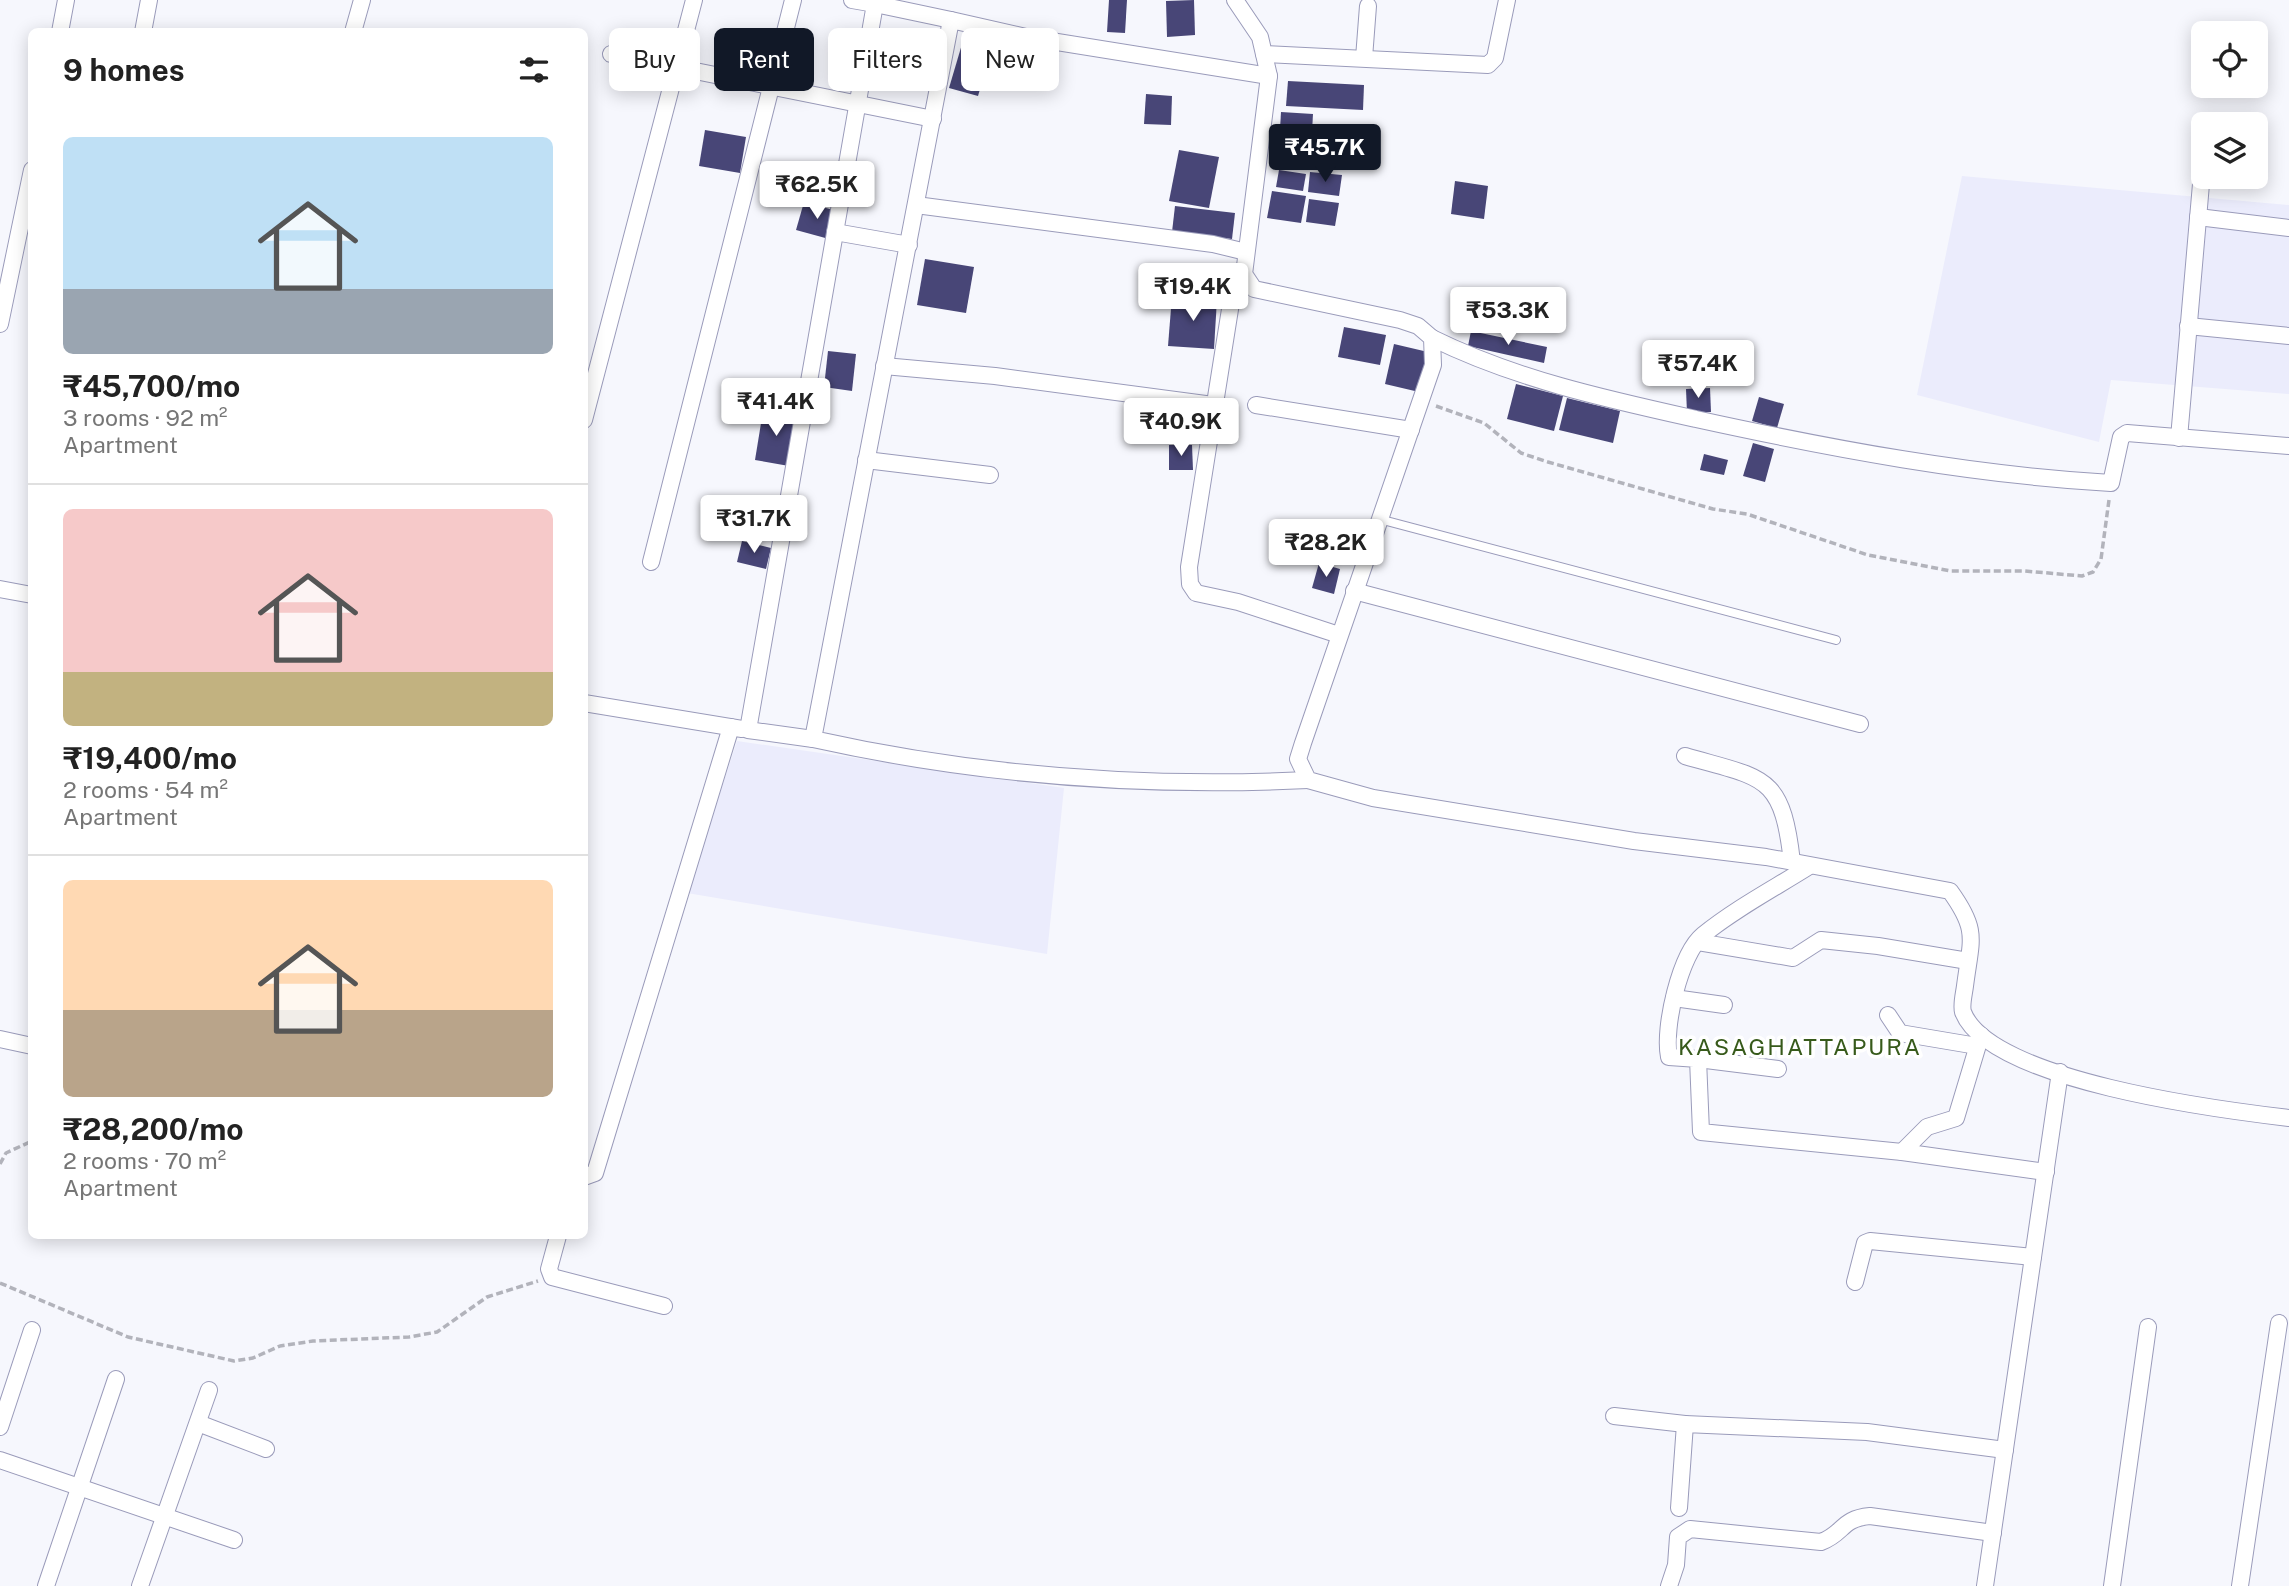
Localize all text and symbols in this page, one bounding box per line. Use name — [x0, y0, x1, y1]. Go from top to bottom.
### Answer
map controls — [2191, 21, 2268, 189]
button: locate — [2191, 21, 2268, 98]
chip: Buy — [609, 28, 700, 91]
chip: Rent — [714, 28, 814, 91]
chip: Filters — [828, 28, 947, 91]
chip: New — [961, 28, 1059, 91]
icon: filters — [515, 51, 553, 89]
text: 9 homes — [63, 52, 185, 88]
button: layers — [2191, 112, 2268, 189]
pin: ₹45.7K — [1268, 124, 1382, 184]
text: ₹45.7K — [1285, 133, 1365, 160]
pin: ₹62.5K — [760, 162, 874, 221]
text: ₹62.5K — [776, 170, 858, 197]
icon: home — [245, 183, 371, 309]
pin: ₹19.4K — [1136, 264, 1250, 323]
text: ₹19.4K — [1154, 272, 1232, 299]
pin: ₹53.3K — [1451, 288, 1565, 347]
text: ₹53.3K — [1466, 296, 1550, 323]
pin: ₹57.4K — [1641, 340, 1755, 400]
text: ₹57.4K — [1658, 349, 1738, 376]
text: ₹45,700/mo — [63, 368, 240, 404]
pin: ₹41.4K — [719, 378, 833, 438]
text: ₹41.4K — [737, 387, 815, 414]
pin: ₹40.9K — [1124, 398, 1238, 458]
text: 3 rooms · 92 m² — [63, 404, 228, 431]
text: ₹40.9K — [1140, 407, 1222, 434]
text: Apartment — [63, 431, 178, 458]
pin: ₹31.7K — [697, 496, 811, 555]
text: ₹31.7K — [716, 504, 792, 531]
pin: ₹28.2K — [1269, 520, 1383, 579]
text: ₹28.2K — [1285, 528, 1367, 555]
icon: home — [245, 555, 371, 681]
text: ₹19,400/mo — [63, 740, 237, 776]
text: 2 rooms · 54 m² — [63, 776, 228, 803]
text: Apartment — [63, 803, 178, 830]
icon: home — [245, 926, 371, 1052]
district label: KASAGHATTAPURA — [1678, 1033, 1922, 1060]
text: ₹28,200/mo — [63, 1111, 244, 1147]
text: 2 rooms · 70 m² — [63, 1147, 226, 1174]
text: Apartment — [63, 1174, 178, 1201]

